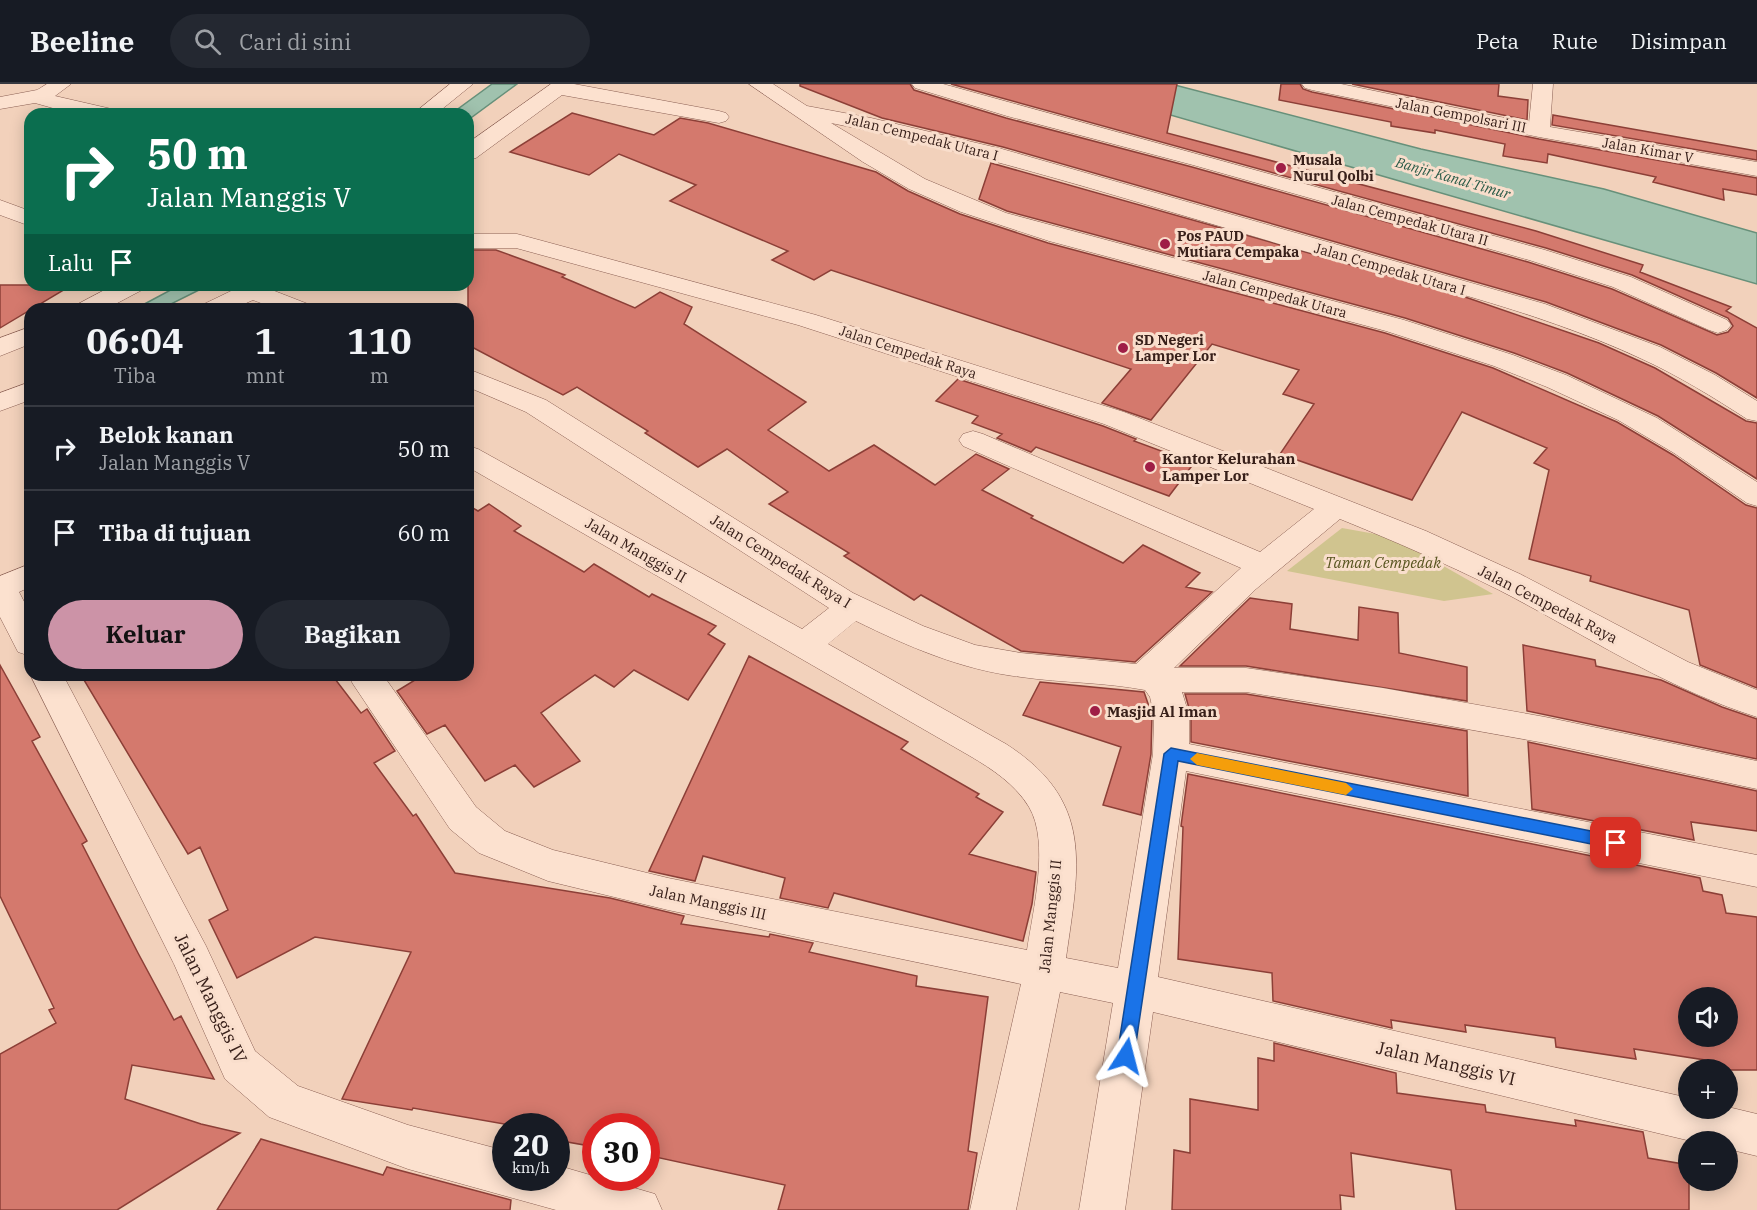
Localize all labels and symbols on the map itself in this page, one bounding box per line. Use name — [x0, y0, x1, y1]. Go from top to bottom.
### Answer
street label: Jalan Gempolsari III — [1394, 94, 1528, 137]
street label: Jalan Cempedak Utara I — [844, 109, 1000, 165]
street label: Jalan Kimar V — [1601, 133, 1695, 167]
place label: Musala Nurul Qolbi — [1293, 151, 1374, 185]
water label: Banjir Kanal Timur — [1393, 153, 1513, 203]
marker: Musala Nurul Qolbi — [1274, 161, 1288, 175]
street label: Jalan Cempedak Utara II — [1330, 190, 1490, 250]
place label: Pos PAUD Mutiara Cempaka — [1177, 227, 1299, 261]
marker: Pos PAUD Mutiara Cempaka — [1158, 237, 1172, 251]
street label: Jalan Cempedak Utara I — [1312, 239, 1468, 299]
street label: Jalan Cempedak Utara — [1201, 266, 1349, 322]
street label: Jalan Cempedak Raya — [837, 321, 979, 383]
place label: SD Negeri Lamper Lor — [1135, 331, 1216, 365]
marker: SD Negeri Lamper Lor — [1116, 341, 1130, 355]
place label: Kantor Kelurahan Lamper Lor — [1162, 449, 1295, 485]
marker: Kantor Kelurahan Lamper Lor — [1143, 460, 1157, 474]
street label: Jalan Cempedak Raya I — [707, 510, 855, 612]
street label: Jalan Manggis II — [582, 513, 690, 587]
park label: Taman Cempedak — [1325, 553, 1441, 572]
street label: Jalan Cempedak Raya — [1475, 561, 1621, 647]
place label: Masjid Al Iman — [1107, 702, 1217, 721]
marker: Masjid Al Iman — [1088, 704, 1102, 718]
pin — [1590, 817, 1641, 868]
street label: Jalan Manggis II — [1035, 858, 1065, 974]
street label: Jalan Manggis III — [648, 880, 768, 924]
street label: Jalan Manggis IV — [169, 929, 253, 1067]
position arrow — [1094, 1024, 1158, 1088]
street label: Jalan Manggis VI — [1374, 1036, 1518, 1090]
speed limit sign: 30 — [582, 1113, 660, 1191]

